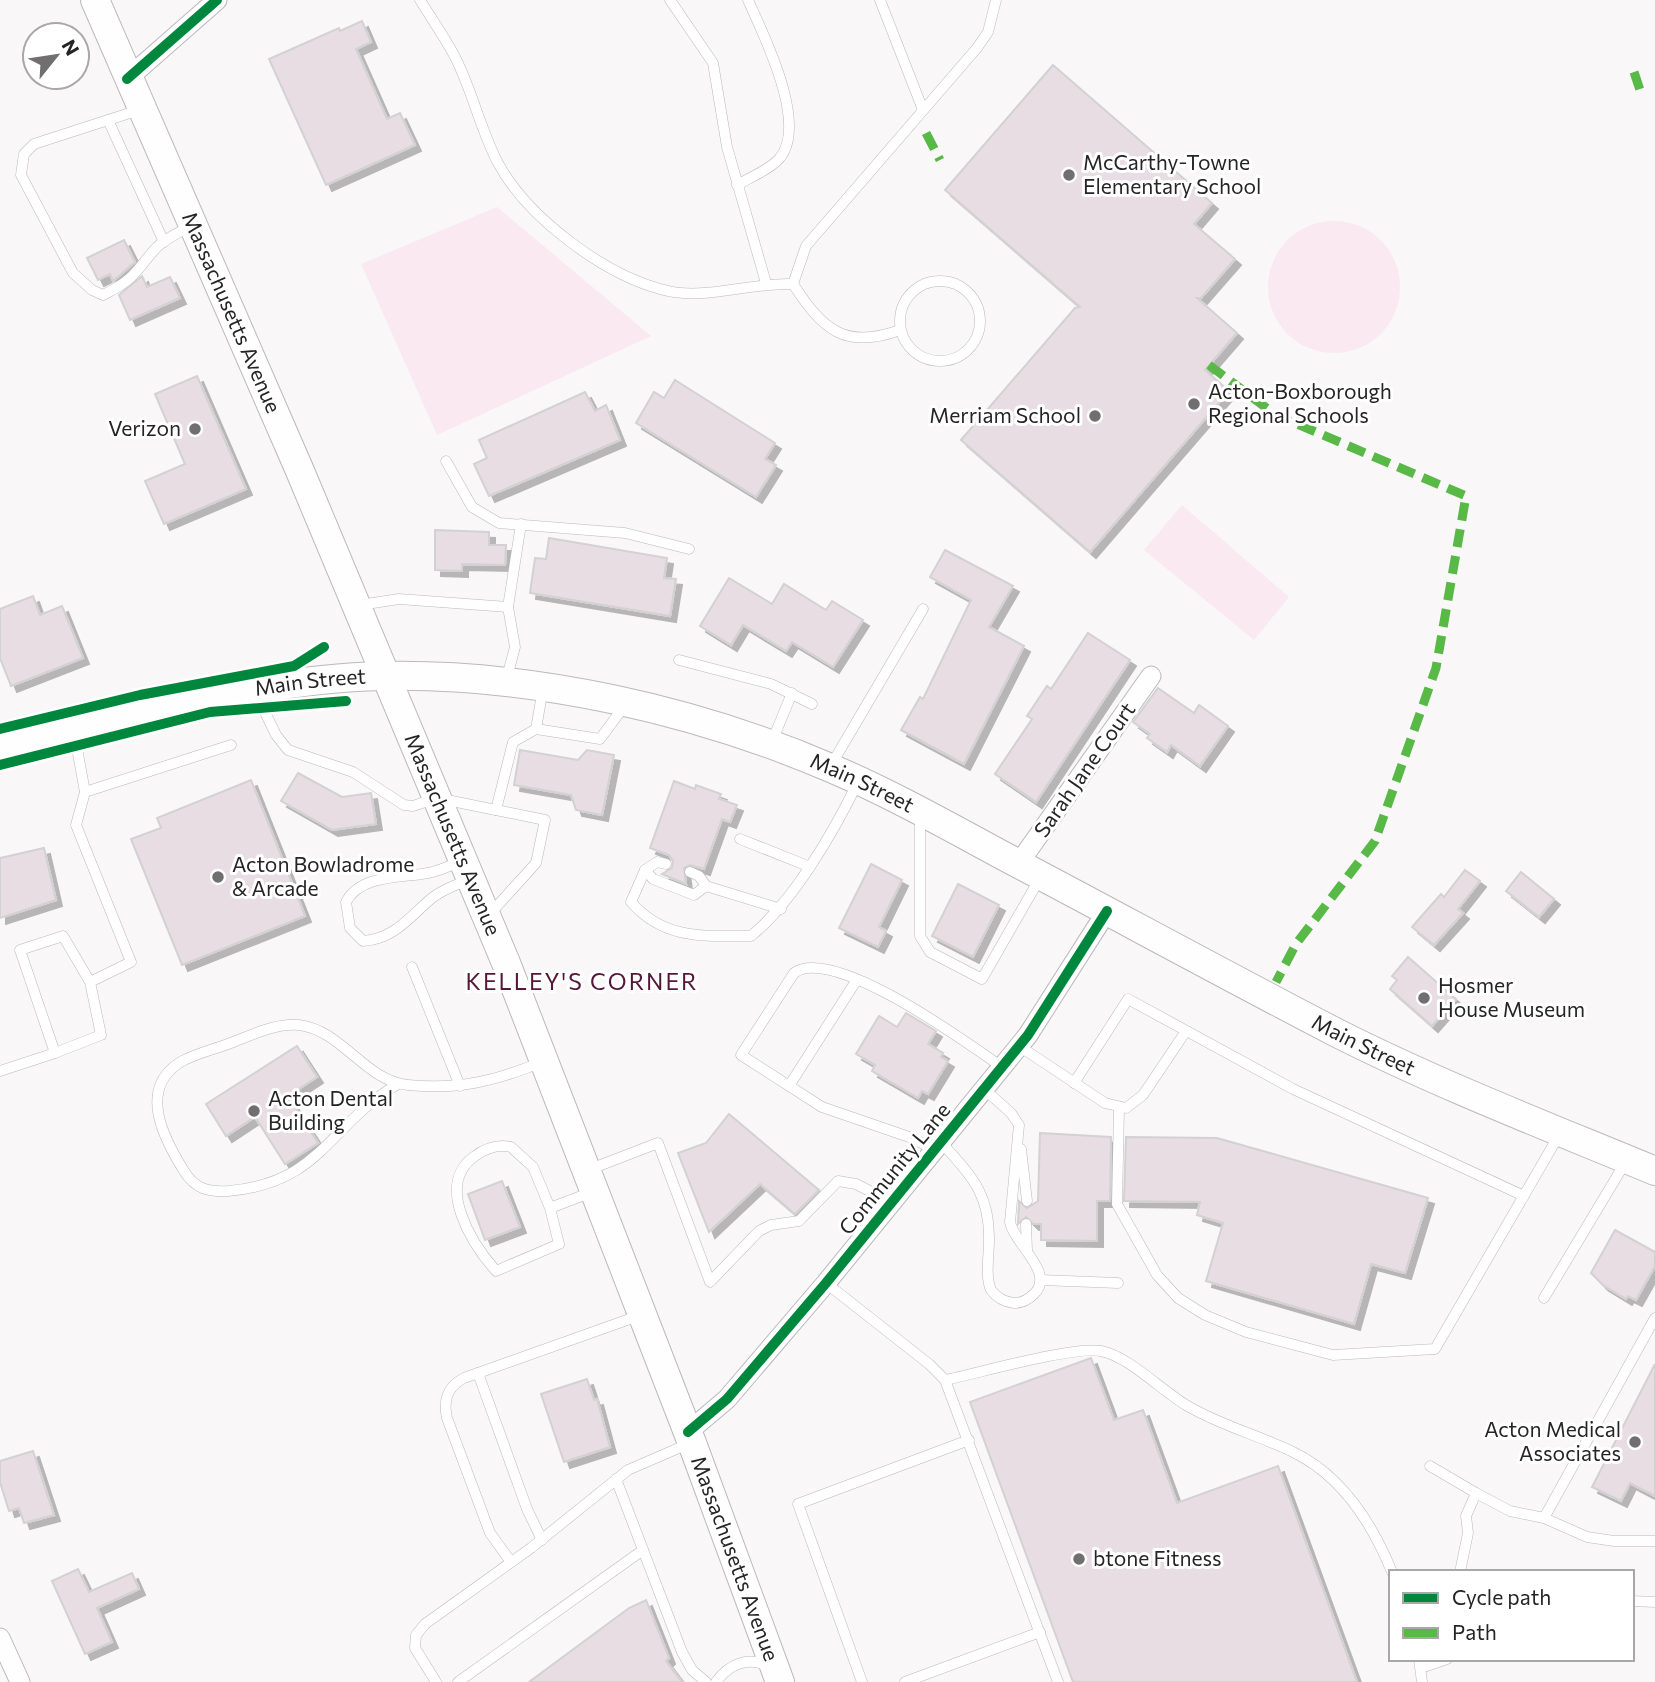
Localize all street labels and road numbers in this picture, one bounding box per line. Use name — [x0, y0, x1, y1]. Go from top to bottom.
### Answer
street label: Massachusetts Avenue — [178, 208, 287, 416]
street label: Main Street — [253, 663, 366, 700]
street label: Sarah Jane Court — [1028, 697, 1139, 841]
street label: Massachusetts Avenue — [400, 729, 507, 939]
street label: Main Street — [807, 747, 919, 817]
street label: Main Street — [1308, 1008, 1420, 1080]
street label: Community Lane — [833, 1097, 955, 1239]
street label: Massachusetts Avenue — [687, 1452, 785, 1664]

